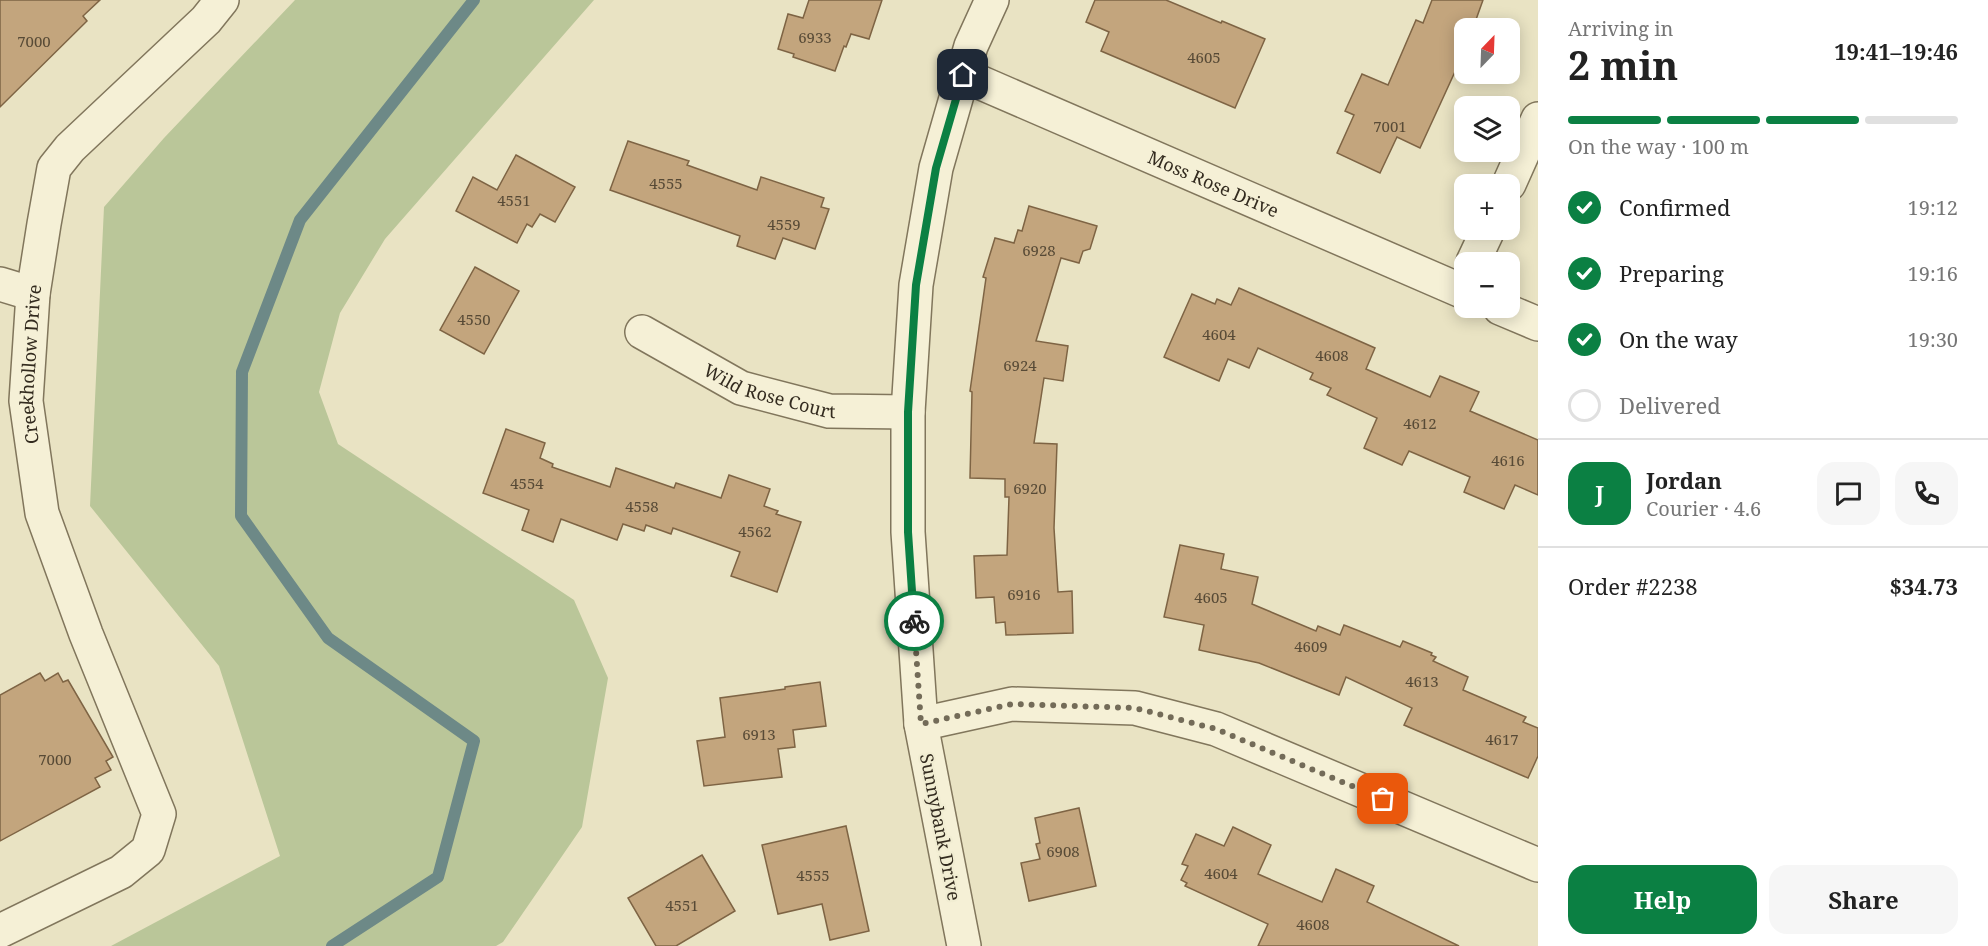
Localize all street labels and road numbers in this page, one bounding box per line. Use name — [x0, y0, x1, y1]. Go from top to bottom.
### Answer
street label: Moss Rose Drive — [1144, 145, 1283, 222]
street label: Creekhollow Drive — [14, 282, 46, 446]
street label: Wild Rose Court — [699, 357, 836, 423]
street label: Sunnybank Drive — [915, 751, 967, 903]

